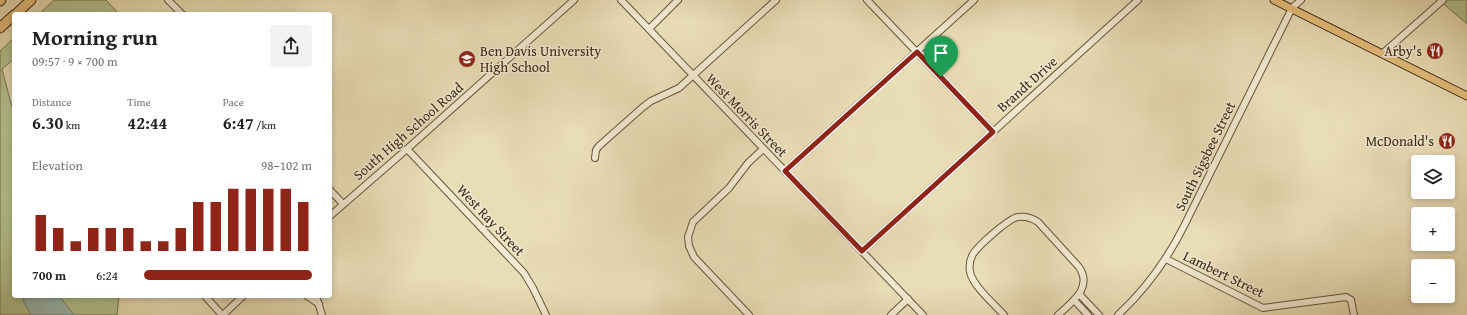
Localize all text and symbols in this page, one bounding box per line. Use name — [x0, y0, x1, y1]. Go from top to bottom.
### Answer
text: Morning run — [32, 21, 158, 53]
button: share — [270, 25, 312, 67]
pin — [924, 36, 958, 77]
place label: Ben Davis University High School — [480, 41, 601, 77]
place label: Arby's — [1384, 41, 1422, 61]
restaurant icon: Arby's — [1425, 41, 1445, 61]
icon: arrive — [930, 42, 952, 64]
school or university icon: Ben Davis University High School — [457, 49, 477, 69]
street label: Brandt Drive — [992, 51, 1062, 117]
text: 09:57 · 9 × 700 m — [32, 52, 118, 71]
street label: West Morris Street — [702, 69, 792, 161]
street label: South High School Road — [349, 77, 468, 184]
text: Distance — [32, 94, 71, 110]
text: Time — [127, 94, 151, 110]
text: Pace — [223, 94, 244, 110]
street label: South Sigsbee Street — [1170, 98, 1240, 214]
text: 6.30 — [32, 110, 63, 135]
text: 42:44 — [127, 110, 167, 135]
text: 6:47 — [223, 110, 254, 135]
text: km — [63, 117, 80, 133]
text: /km — [254, 117, 276, 133]
place label: McDonald's — [1366, 131, 1434, 151]
restaurant icon: McDonald's — [1437, 131, 1457, 151]
map controls — [1411, 155, 1455, 303]
button: layers — [1411, 155, 1455, 199]
text: Elevation — [32, 156, 83, 175]
text: 98–102 m — [261, 156, 312, 175]
street label: West Ray Street — [452, 180, 530, 260]
button: + — [1411, 207, 1455, 251]
street label: Lambert Street — [1180, 246, 1268, 302]
button: − — [1411, 259, 1455, 303]
text: 700 m — [32, 266, 66, 285]
text: 6:24 — [96, 266, 118, 285]

